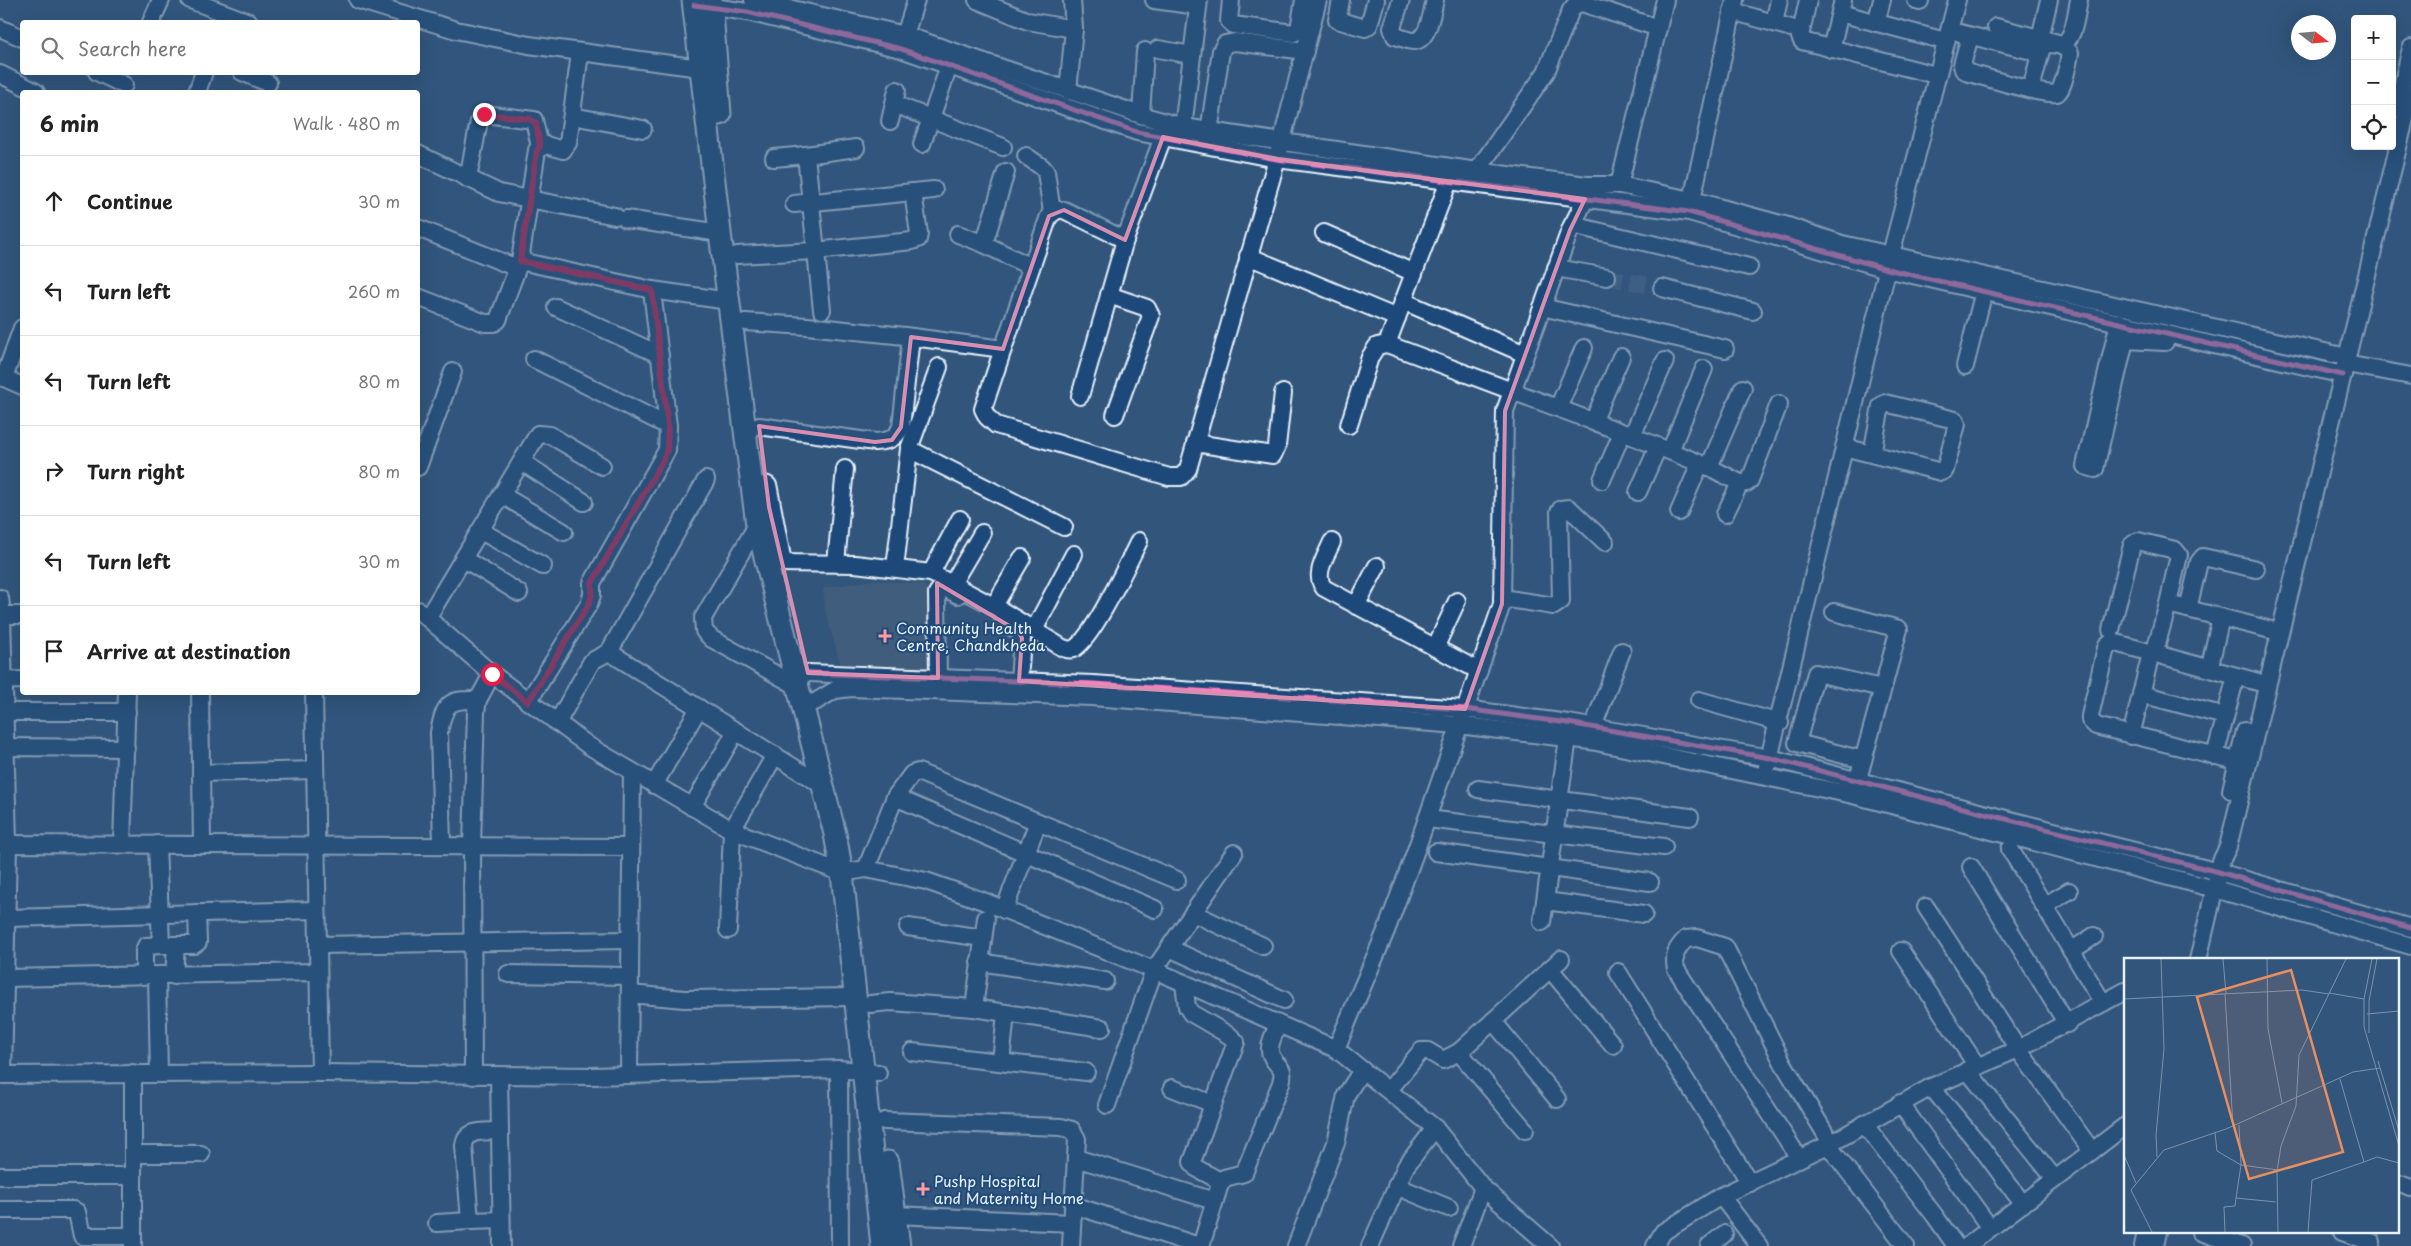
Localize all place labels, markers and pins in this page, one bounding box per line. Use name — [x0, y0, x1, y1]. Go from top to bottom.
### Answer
place label: Community Health Centre, Chandkheda — [896, 616, 1046, 656]
marker: Community Health Centre, Chandkheda — [878, 629, 892, 643]
place label: Pushp Hospital and Maternity Home — [934, 1169, 1084, 1209]
marker: Pushp Hospital and Maternity Home — [916, 1182, 930, 1196]

